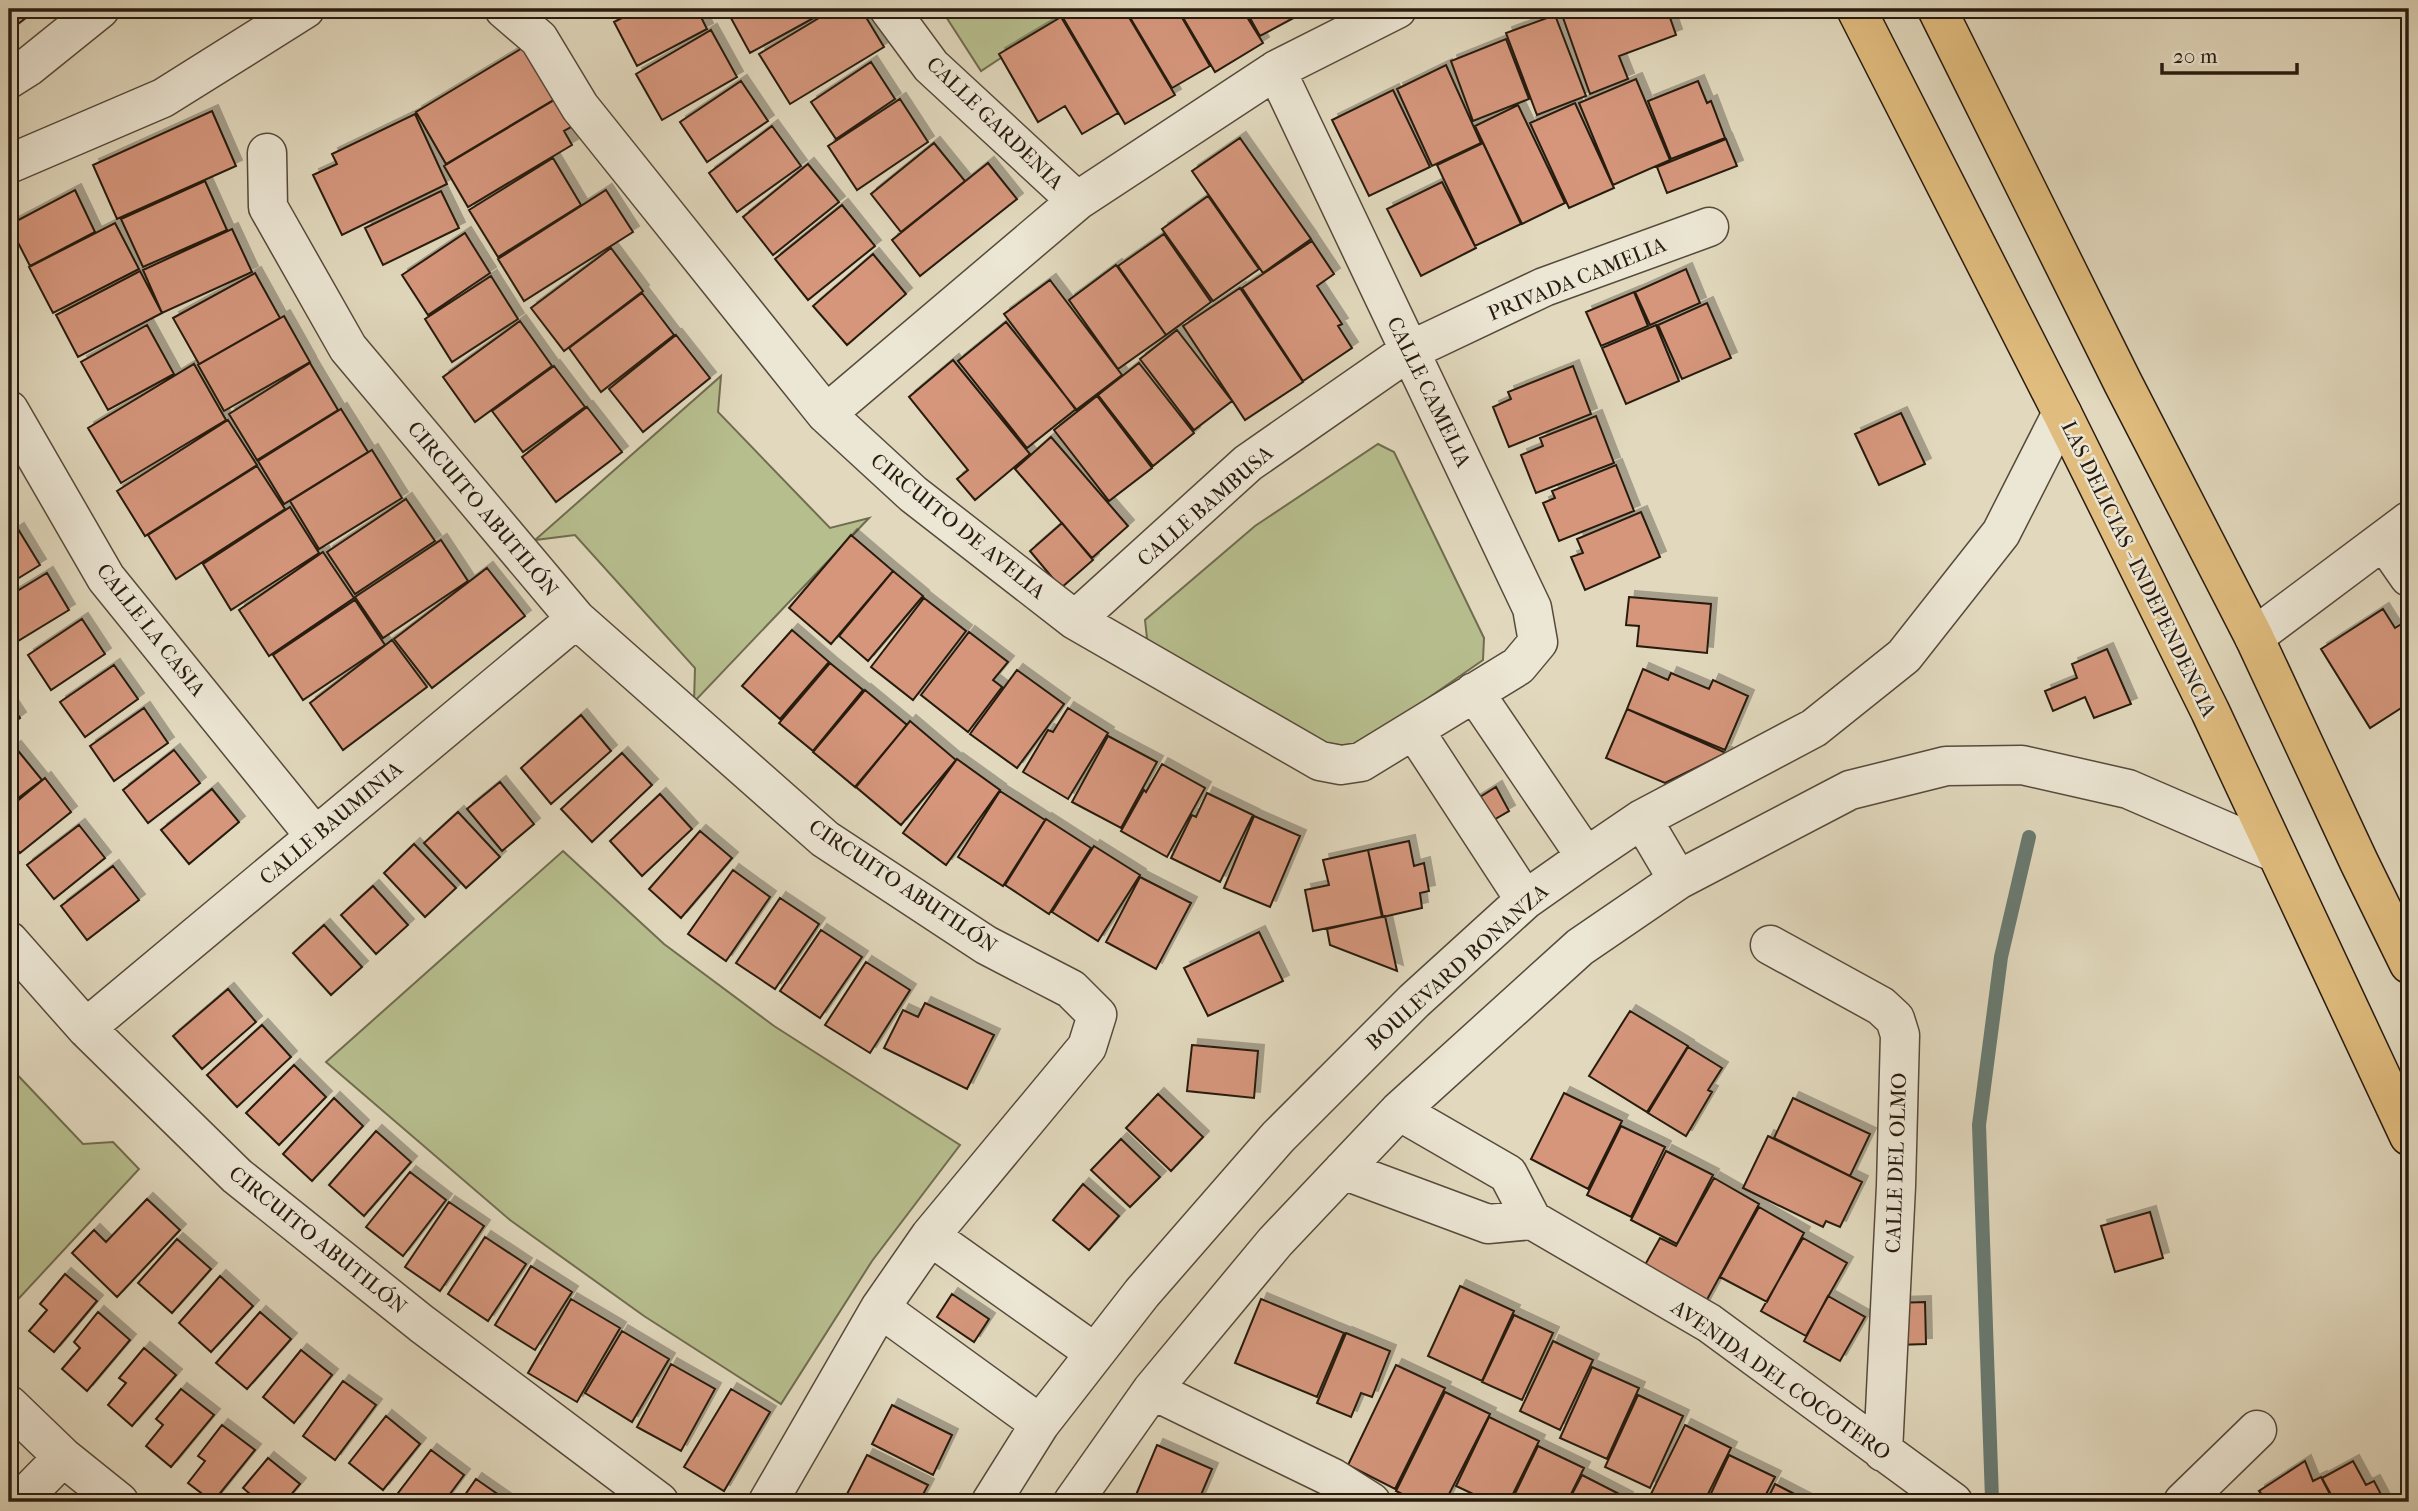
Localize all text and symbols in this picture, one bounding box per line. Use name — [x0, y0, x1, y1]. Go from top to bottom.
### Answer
scale bar — [2162, 32, 2297, 76]
text: 20 m — [2173, 44, 2218, 68]
street label: CALLE GARDENIA — [922, 52, 1068, 195]
street label: PRIVADA CAMELIA — [1484, 232, 1670, 326]
street label: CALLE CAMELIA — [1382, 313, 1476, 472]
street label: CIRCUITO ABUTILÓN — [403, 416, 564, 602]
street label: LAS DELICIAS - INDEPENDENCIA — [2057, 417, 2222, 721]
street label: CALLE BAMBUSA — [1133, 441, 1278, 571]
street label: CIRCUITO DE AVELIA — [866, 448, 1050, 604]
street label: CALLE LA CASIA — [92, 559, 211, 701]
street label: CALLE BAUMINIA — [255, 756, 407, 890]
street label: CIRCUITO ABUTILÓN — [804, 813, 1002, 958]
street label: BOULEVARD BONANZA — [1361, 879, 1553, 1055]
street label: CALLE DEL OLMO — [1881, 1072, 1911, 1254]
street label: CIRCUITO ABUTILÓN — [224, 1160, 412, 1319]
street label: AVENIDA DEL COCOTERO — [1666, 1294, 1895, 1465]

